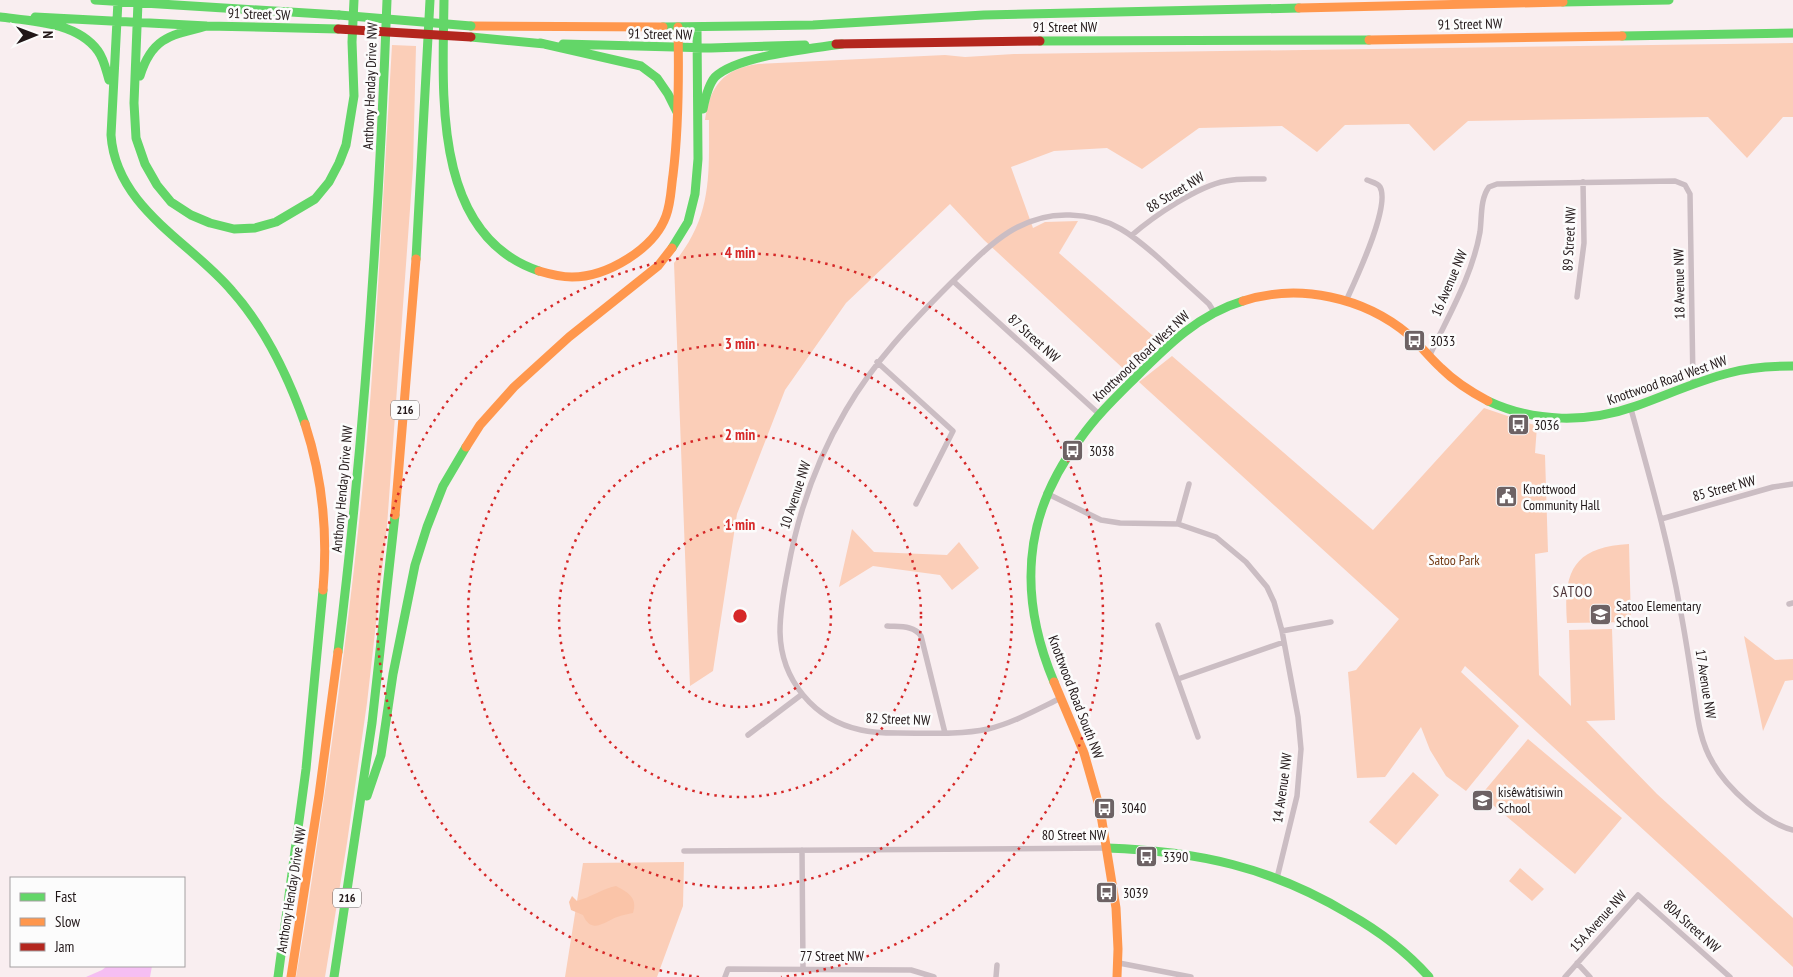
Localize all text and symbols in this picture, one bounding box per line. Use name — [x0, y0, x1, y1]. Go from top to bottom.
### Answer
street label: 91 Street SW — [227, 4, 291, 24]
north arrow — [10, 10, 60, 60]
street label: 91 Street NW — [1438, 14, 1503, 34]
street label: 91 Street NW — [1033, 18, 1098, 36]
street label: Anthony Henday Drive NW — [359, 22, 381, 150]
street label: 91 Street NW — [628, 24, 693, 44]
text: N — [39, 31, 57, 39]
street label: 88 Street NW — [1143, 167, 1208, 216]
street label: 89 Street NW — [1558, 206, 1580, 272]
text: 4 min — [725, 243, 755, 262]
street label: 16 Avenue NW — [1427, 246, 1471, 319]
street label: 18 Avenue NW — [1669, 248, 1689, 319]
street label: Knottwood Road West NW — [1089, 306, 1193, 405]
street label: 87 Street NW — [1004, 310, 1064, 366]
bus stop icon: 3033 — [1402, 329, 1426, 353]
place label: 3033 — [1430, 332, 1455, 350]
text: 3 min — [725, 334, 755, 353]
street label: Knottwood Road West NW — [1605, 351, 1730, 409]
road number: 216 — [391, 400, 419, 420]
bus stop icon: 3036 — [1506, 413, 1530, 437]
place label: 3036 — [1534, 416, 1559, 434]
street label: Anthony Henday Drive NW — [327, 424, 357, 553]
text: 2 min — [725, 425, 755, 444]
bus stop icon: 3038 — [1061, 439, 1085, 463]
place label: 3038 — [1089, 442, 1114, 460]
street label: 10 Avenue NW — [776, 458, 815, 531]
street label: 85 Street NW — [1691, 471, 1758, 505]
place label: Knottwood Community Hall — [1523, 480, 1601, 514]
public building icon: Knottwood Community Hall — [1495, 485, 1519, 509]
text: 1 min — [725, 515, 755, 534]
park label: Satoo Park — [1428, 551, 1480, 569]
district label: SATOO — [1553, 582, 1593, 601]
place label: Satoo Elementary School — [1616, 597, 1702, 631]
school or university icon: Satoo Elementary School — [1588, 602, 1612, 626]
centre of rings — [731, 607, 749, 625]
street label: Knottwood Road South NW — [1044, 633, 1108, 762]
street label: 17 Avenue NW — [1692, 648, 1720, 721]
street label: 82 Street NW — [865, 709, 931, 729]
street label: 14 Avenue NW — [1268, 751, 1296, 824]
place label: kisêwâtisiwin School — [1498, 783, 1563, 817]
school or university icon: kisêwâtisiwin School — [1470, 788, 1494, 812]
bus stop icon: 3040 — [1093, 796, 1117, 820]
place label: 3040 — [1121, 799, 1146, 817]
street label: Anthony Henday Drive NW — [272, 825, 310, 954]
street label: 80 Street NW — [1042, 826, 1107, 844]
bus stop icon: 3390 — [1135, 845, 1159, 869]
place label: 3390 — [1163, 848, 1188, 866]
legend — [10, 877, 185, 967]
bus stop icon: 3039 — [1095, 881, 1119, 905]
place label: 3039 — [1123, 884, 1148, 902]
street label: 15A Avenue NW — [1566, 886, 1631, 956]
text: Fast — [55, 887, 76, 906]
road number: 216 — [333, 888, 361, 908]
street label: 80A Street NW — [1660, 896, 1725, 957]
text: Slow — [55, 912, 80, 931]
text: Jam — [54, 937, 74, 956]
street label: 77 Street NW — [800, 947, 865, 965]

